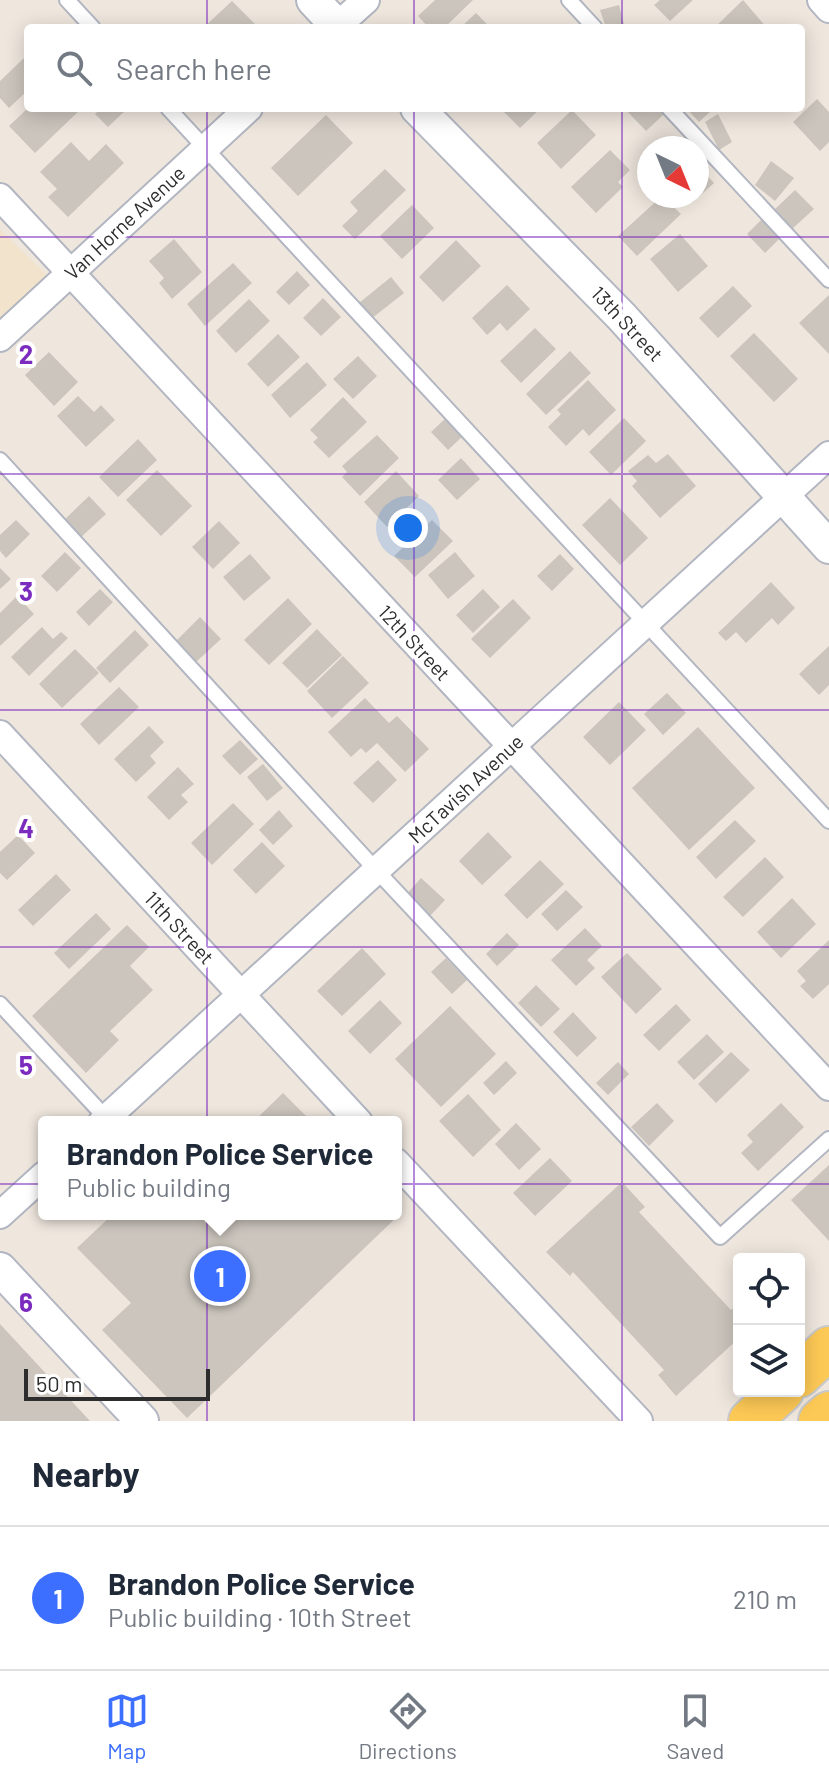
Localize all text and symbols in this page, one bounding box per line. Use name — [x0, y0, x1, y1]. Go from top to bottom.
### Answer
search box — [24, 24, 805, 112]
icon: search — [52, 46, 96, 90]
text: Search here — [116, 50, 272, 86]
north arrow — [637, 136, 709, 208]
street label: Van Horne Avenue — [59, 160, 190, 284]
street label: 13th Street — [587, 281, 669, 366]
text: 2 — [19, 338, 33, 369]
your location — [388, 508, 428, 548]
text: 3 — [19, 575, 33, 606]
street label: 12th Street — [374, 600, 456, 685]
street label: McTavish Avenue — [403, 729, 528, 848]
text: 4 — [18, 812, 34, 843]
street label: 11th Street — [140, 886, 219, 969]
text: 5 — [19, 1049, 33, 1080]
popup — [38, 1116, 402, 1220]
text: Brandon Police Service — [67, 1135, 373, 1171]
text: Public building — [67, 1171, 231, 1202]
pin: 1 — [194, 1246, 246, 1306]
map controls — [733, 1253, 805, 1397]
button: locate — [733, 1253, 805, 1325]
text: 6 — [19, 1286, 33, 1317]
button: layers — [733, 1325, 805, 1397]
scale bar — [24, 1365, 210, 1401]
text: 50 m — [36, 1370, 82, 1396]
text: Nearby — [32, 1453, 140, 1494]
text: Brandon Police Service — [108, 1565, 415, 1601]
text: 1 — [53, 1583, 63, 1614]
text: 210 m — [733, 1583, 797, 1614]
text: Public building · 10th Street — [108, 1601, 412, 1632]
tab: Map — [105, 1689, 149, 1763]
tab: Directions — [358, 1689, 457, 1763]
tab: Saved — [666, 1689, 724, 1763]

